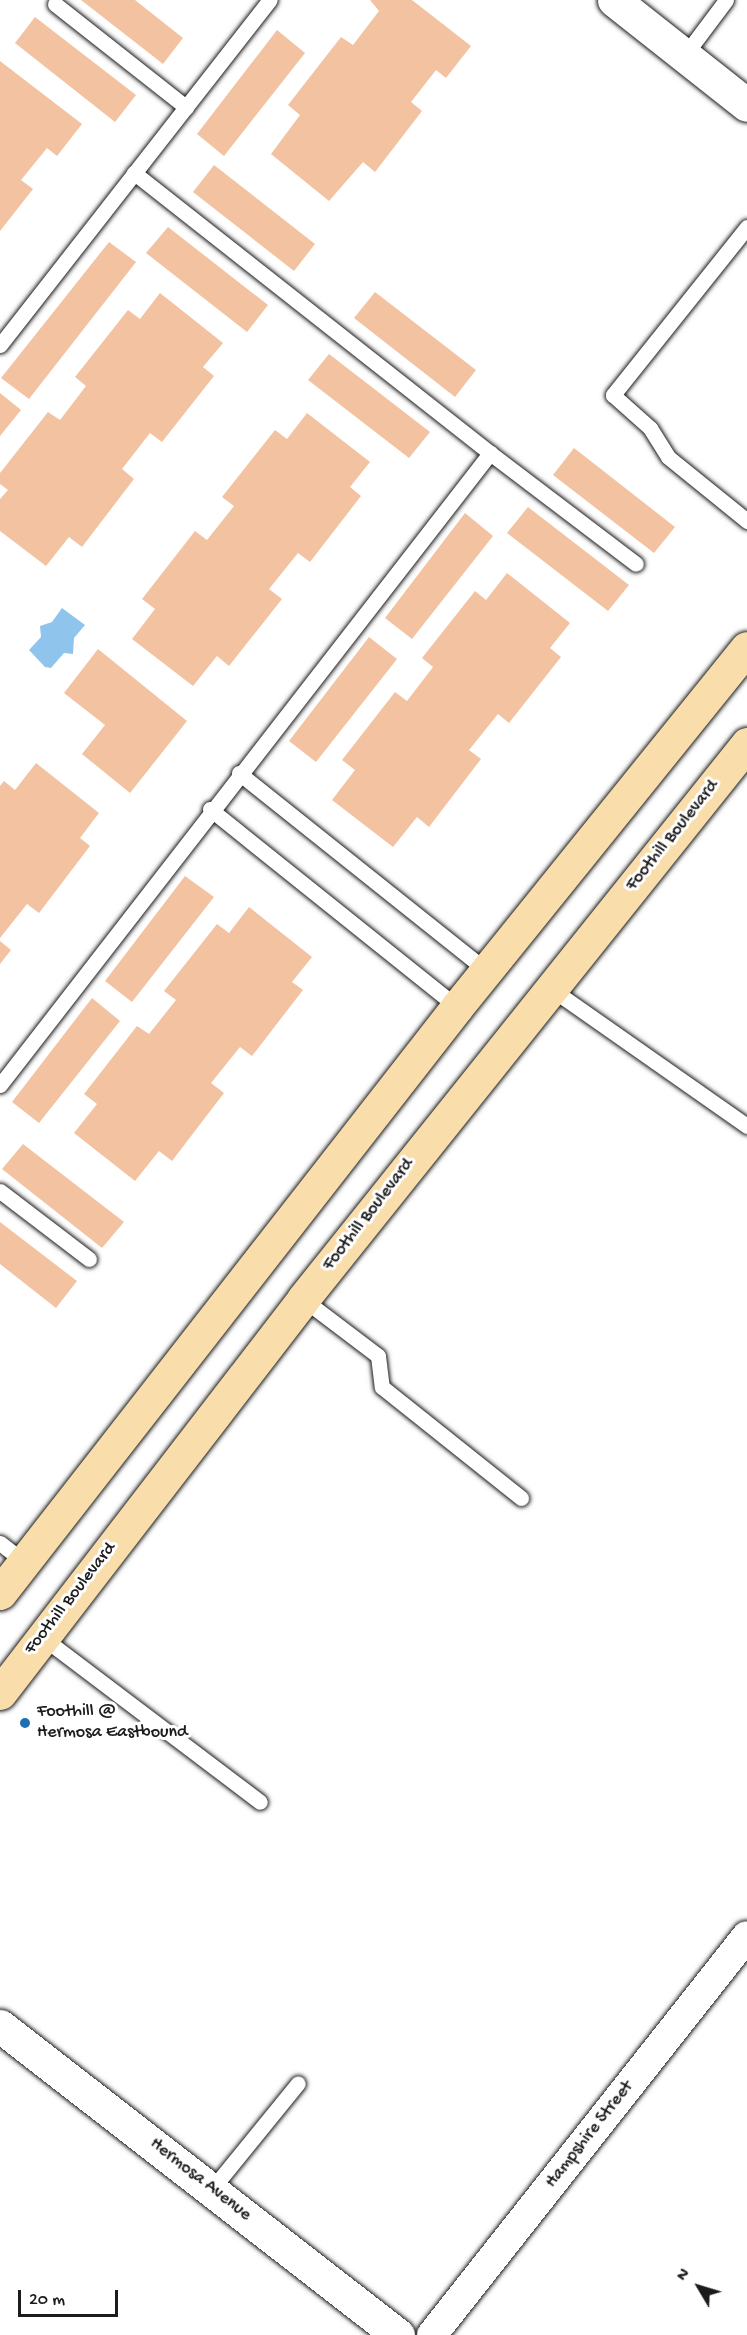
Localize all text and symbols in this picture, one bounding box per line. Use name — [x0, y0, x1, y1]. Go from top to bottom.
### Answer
street label: Foothill Boulevard — [622, 776, 724, 896]
street label: Foothill Boulevard — [319, 1155, 419, 1275]
street label: Foothill Boulevard — [21, 1539, 121, 1659]
place label: Foothill @ Hermosa Eastbound — [37, 1702, 188, 1744]
marker: Foothill @ Hermosa Eastbound — [18, 1716, 32, 1730]
street label: Hampshire Street — [541, 2077, 639, 2193]
street label: Hermosa Avenue — [145, 2134, 255, 2226]
north arrow — [669, 2257, 729, 2317]
text: N — [674, 2266, 695, 2286]
scale bar — [21, 2278, 122, 2316]
text: 20 m — [29, 2290, 65, 2311]

